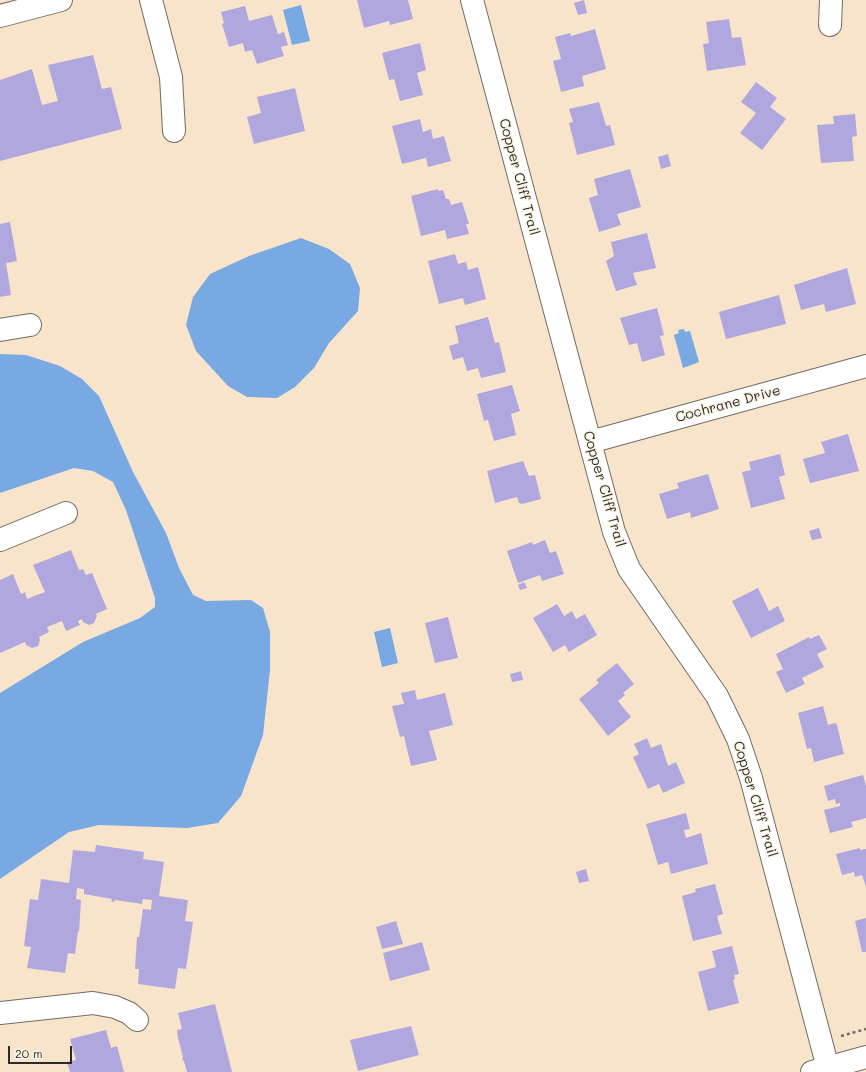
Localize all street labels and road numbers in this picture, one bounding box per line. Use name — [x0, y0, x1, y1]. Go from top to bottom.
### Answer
street label: Copper Cliff Trail — [495, 117, 543, 237]
street label: Cochrane Drive — [674, 382, 782, 426]
street label: Copper Cliff Trail — [579, 429, 629, 549]
street label: Copper Cliff Trail — [729, 739, 781, 859]

